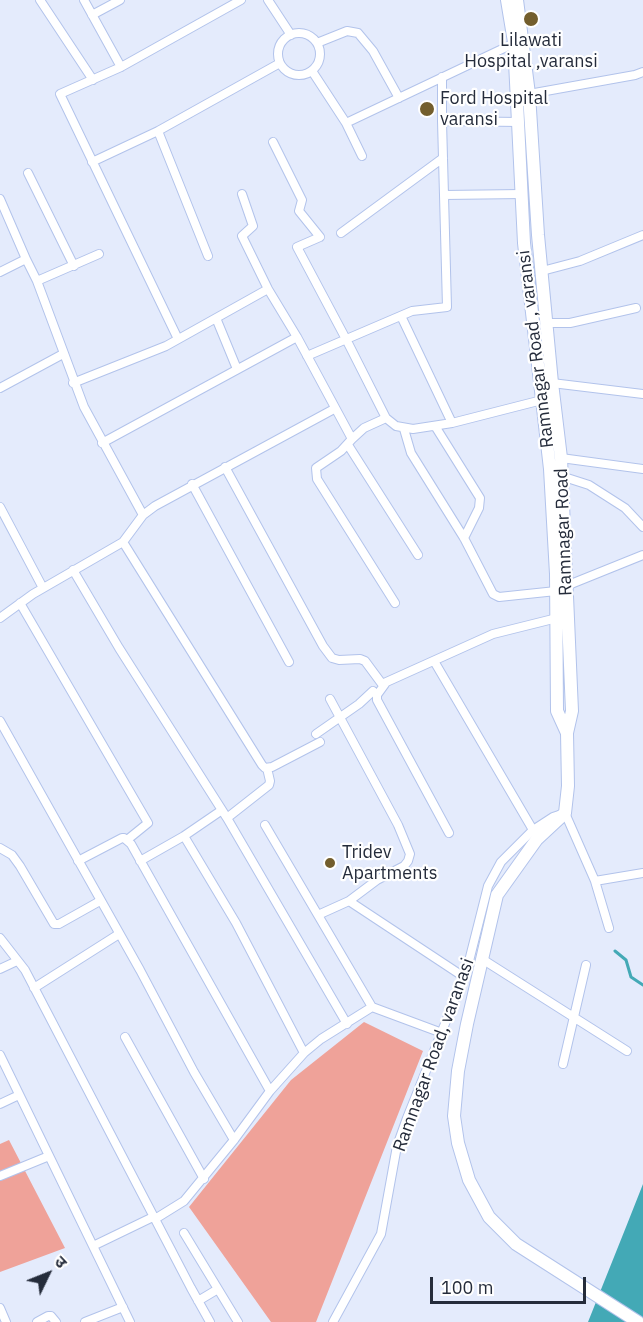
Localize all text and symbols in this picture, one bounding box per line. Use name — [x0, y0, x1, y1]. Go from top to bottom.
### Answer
marker: Lilawati Hospital ,varansi — [522, 10, 540, 28]
place label: Lilawati Hospital ,varansi — [464, 30, 598, 72]
place label: Ford Hospital varansi — [440, 88, 548, 130]
marker: Ford Hospital varansi — [418, 100, 436, 118]
street label: Ramnagar Road , varansi — [513, 249, 559, 449]
street label: Ramnagar Road — [551, 468, 577, 596]
place label: Tridev Apartments — [342, 842, 437, 884]
marker: Tridev Apartments — [323, 856, 337, 870]
street label: Ramnagar Road, varanasi — [389, 955, 479, 1155]
north arrow — [18, 1244, 78, 1304]
text: उ — [51, 1251, 72, 1272]
scale bar — [433, 1265, 589, 1303]
text: 100 m — [441, 1276, 493, 1299]

